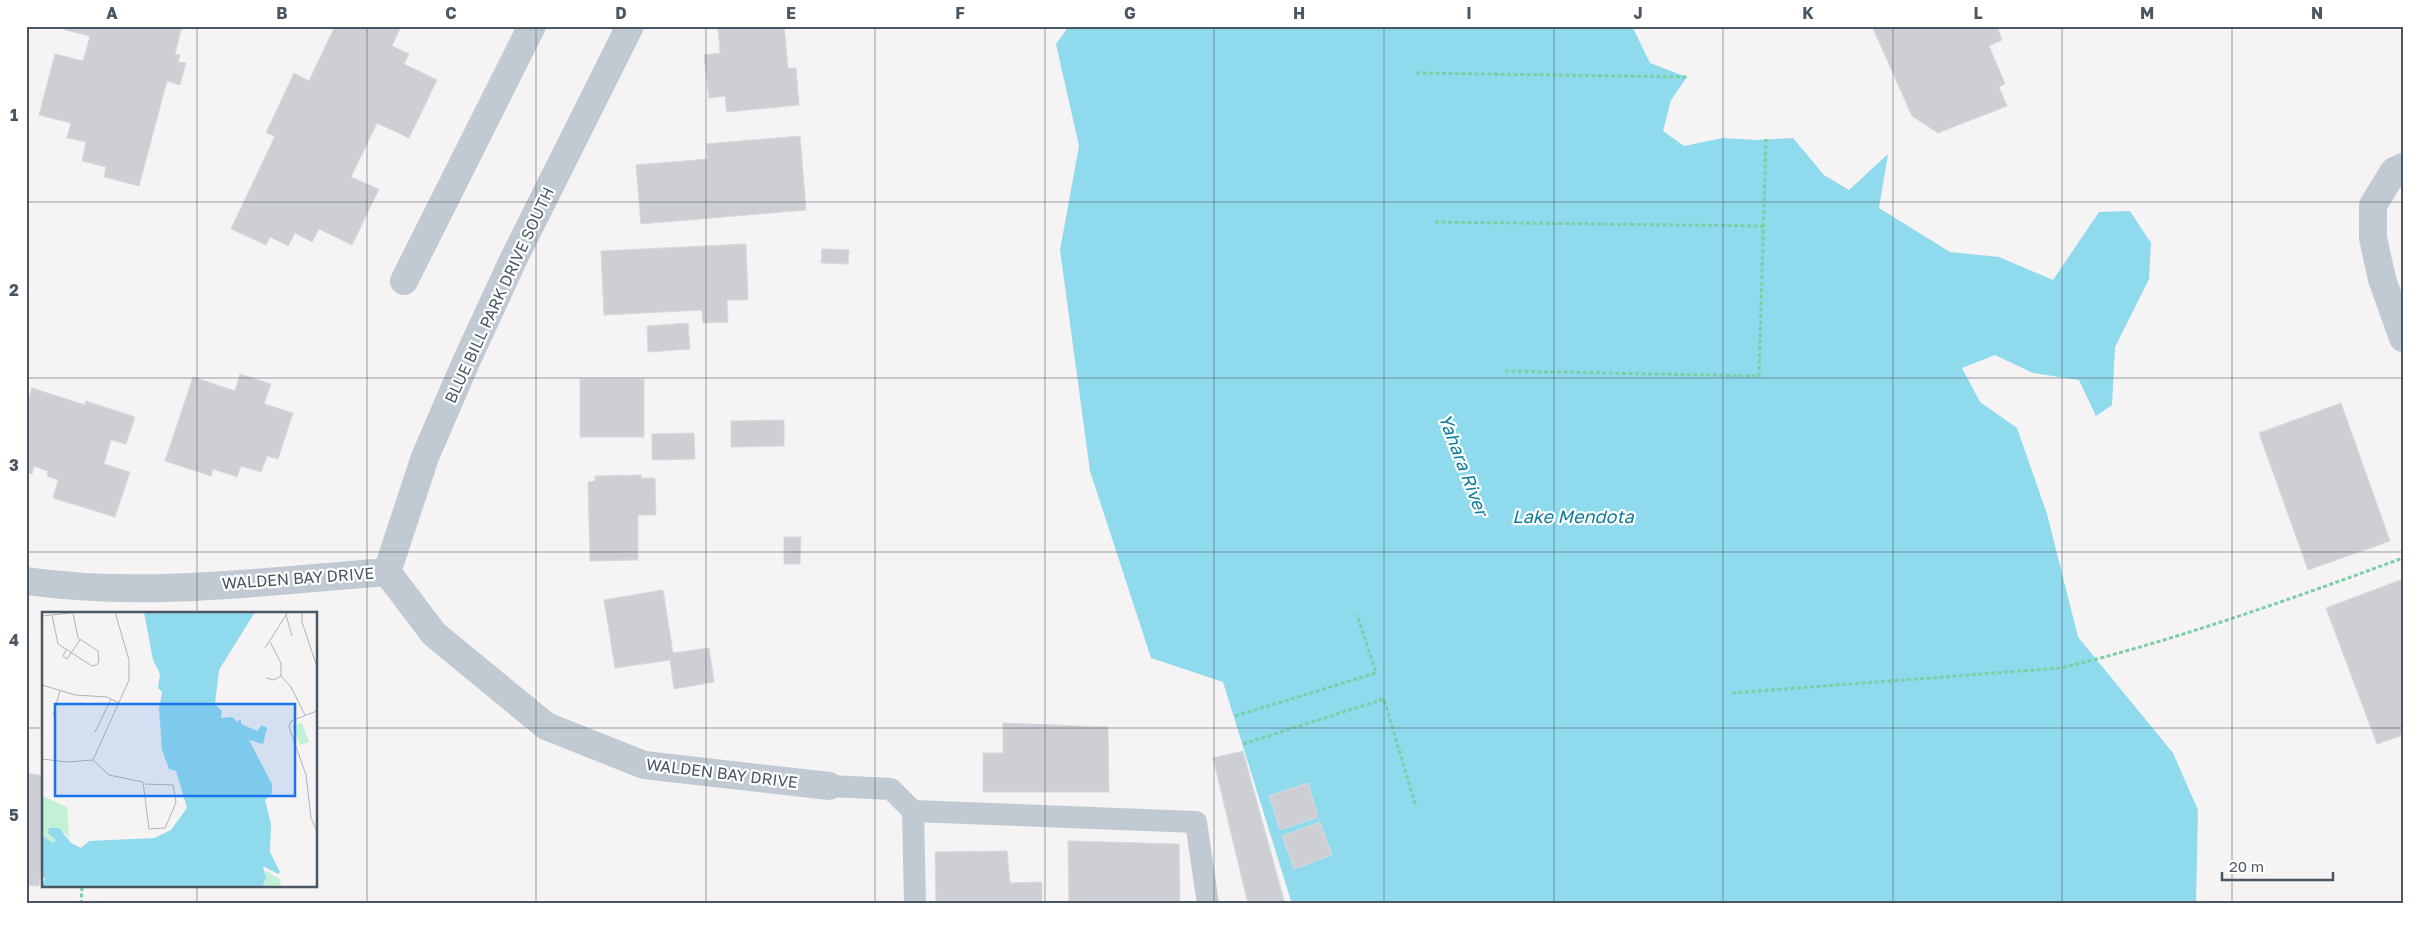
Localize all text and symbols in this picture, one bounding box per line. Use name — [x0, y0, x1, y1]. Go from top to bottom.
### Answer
text: A — [106, 3, 118, 23]
text: B — [276, 3, 288, 23]
text: C — [445, 3, 457, 23]
text: D — [615, 3, 627, 23]
text: E — [786, 3, 796, 23]
text: F — [955, 3, 965, 23]
text: G — [1124, 3, 1136, 23]
text: H — [1293, 3, 1305, 23]
text: I — [1466, 3, 1472, 23]
text: J — [1633, 3, 1643, 23]
text: K — [1802, 3, 1814, 23]
text: L — [1973, 3, 1983, 23]
text: M — [2140, 3, 2154, 23]
text: N — [2311, 3, 2323, 23]
text: 1 — [10, 105, 18, 125]
street label: BLUE BILL PARK DRIVE SOUTH — [440, 184, 558, 406]
text: 2 — [9, 280, 19, 300]
water label: Yahara River — [1434, 411, 1494, 521]
text: 3 — [9, 455, 19, 475]
water label: Lake Mendota — [1512, 505, 1635, 527]
street label: WALDEN BAY DRIVE — [221, 563, 375, 593]
inset map — [42, 612, 318, 888]
text: 4 — [9, 630, 19, 650]
street label: WALDEN BAY DRIVE — [645, 754, 799, 792]
text: 5 — [9, 805, 19, 825]
scale bar — [2222, 850, 2333, 882]
text: 20 m — [2229, 857, 2264, 875]

